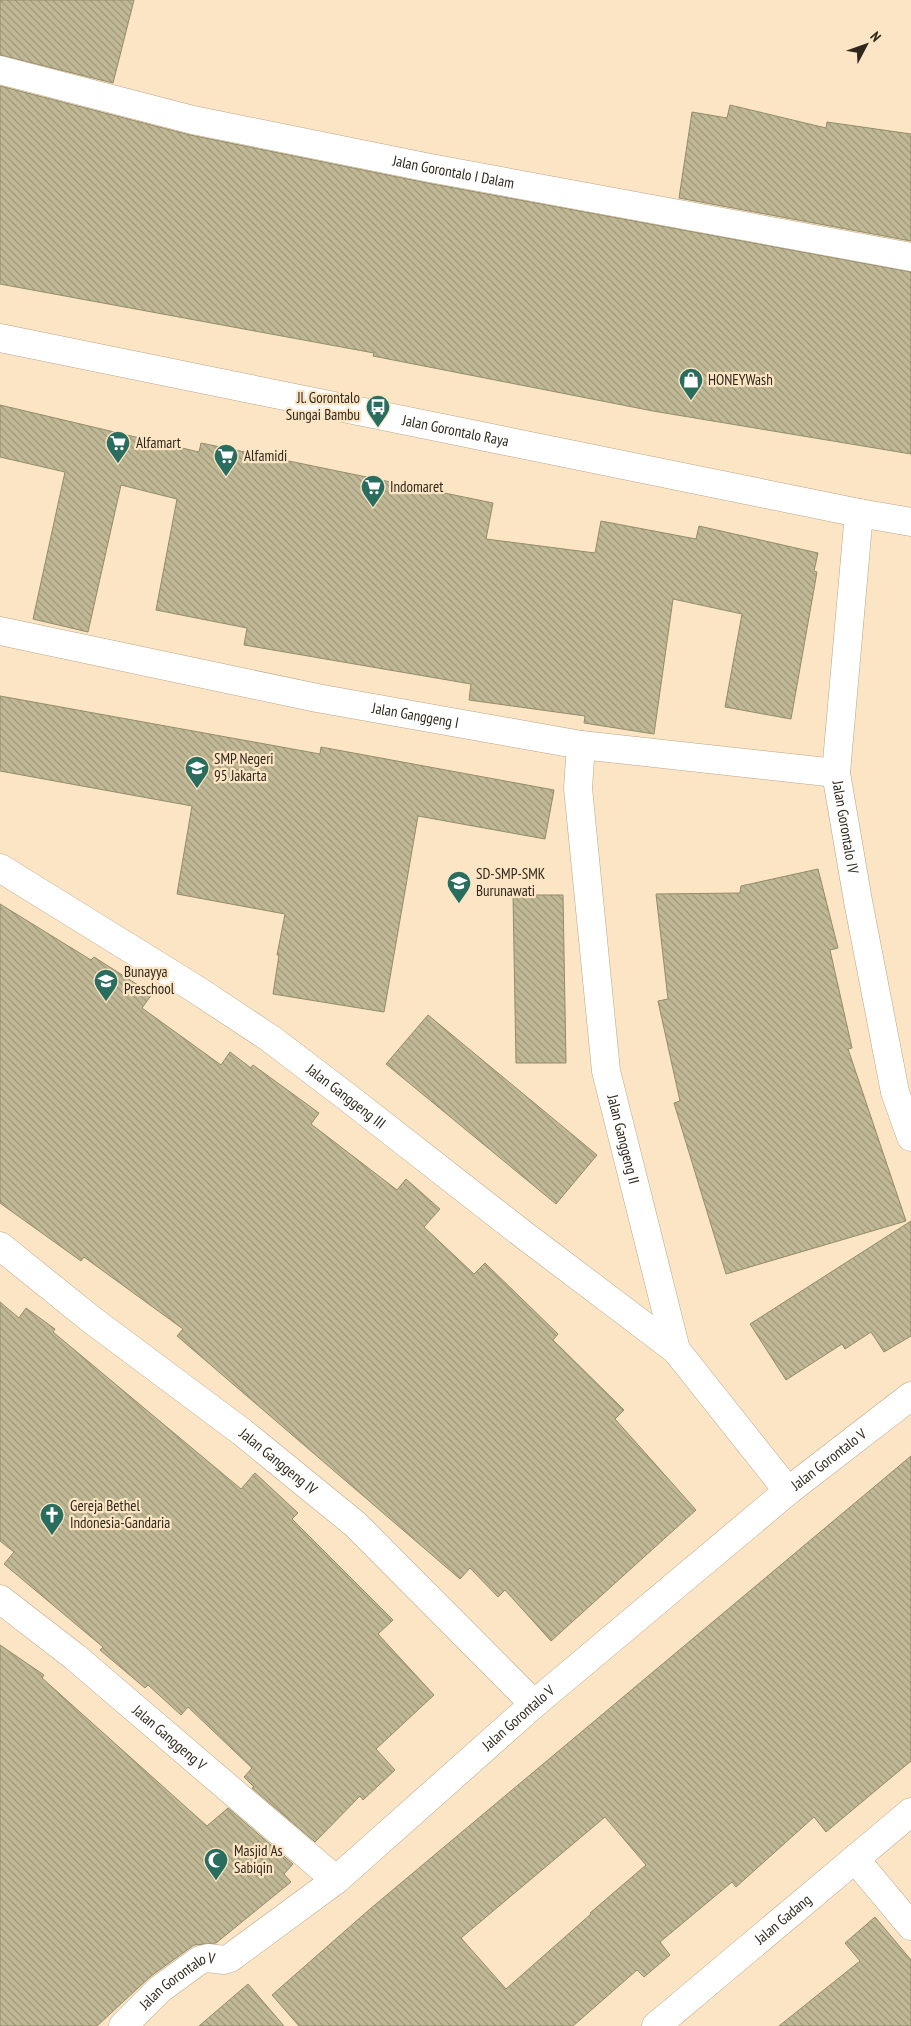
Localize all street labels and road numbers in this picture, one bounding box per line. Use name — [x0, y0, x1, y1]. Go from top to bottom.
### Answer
street label: Jalan Gorontalo I Dalam — [390, 150, 516, 192]
street label: Jalan Gorontalo Raya — [400, 410, 511, 450]
street label: Jalan Ganggeng I — [370, 698, 460, 732]
street label: Jalan Gorontalo IV — [828, 778, 863, 875]
street label: Jalan Ganggeng III — [302, 1059, 390, 1133]
street label: Jalan Ganggeng II — [603, 1092, 644, 1186]
street label: Jalan Ganggeng IV — [235, 1423, 321, 1498]
street label: Jalan Gorontalo V — [786, 1424, 870, 1495]
street label: Jalan Gorontalo V — [477, 1681, 558, 1755]
street label: Jalan Ganggeng V — [128, 1700, 211, 1774]
street label: Jalan Gadang — [750, 1890, 815, 1949]
street label: Jalan Gorontalo V — [134, 1948, 216, 2014]

